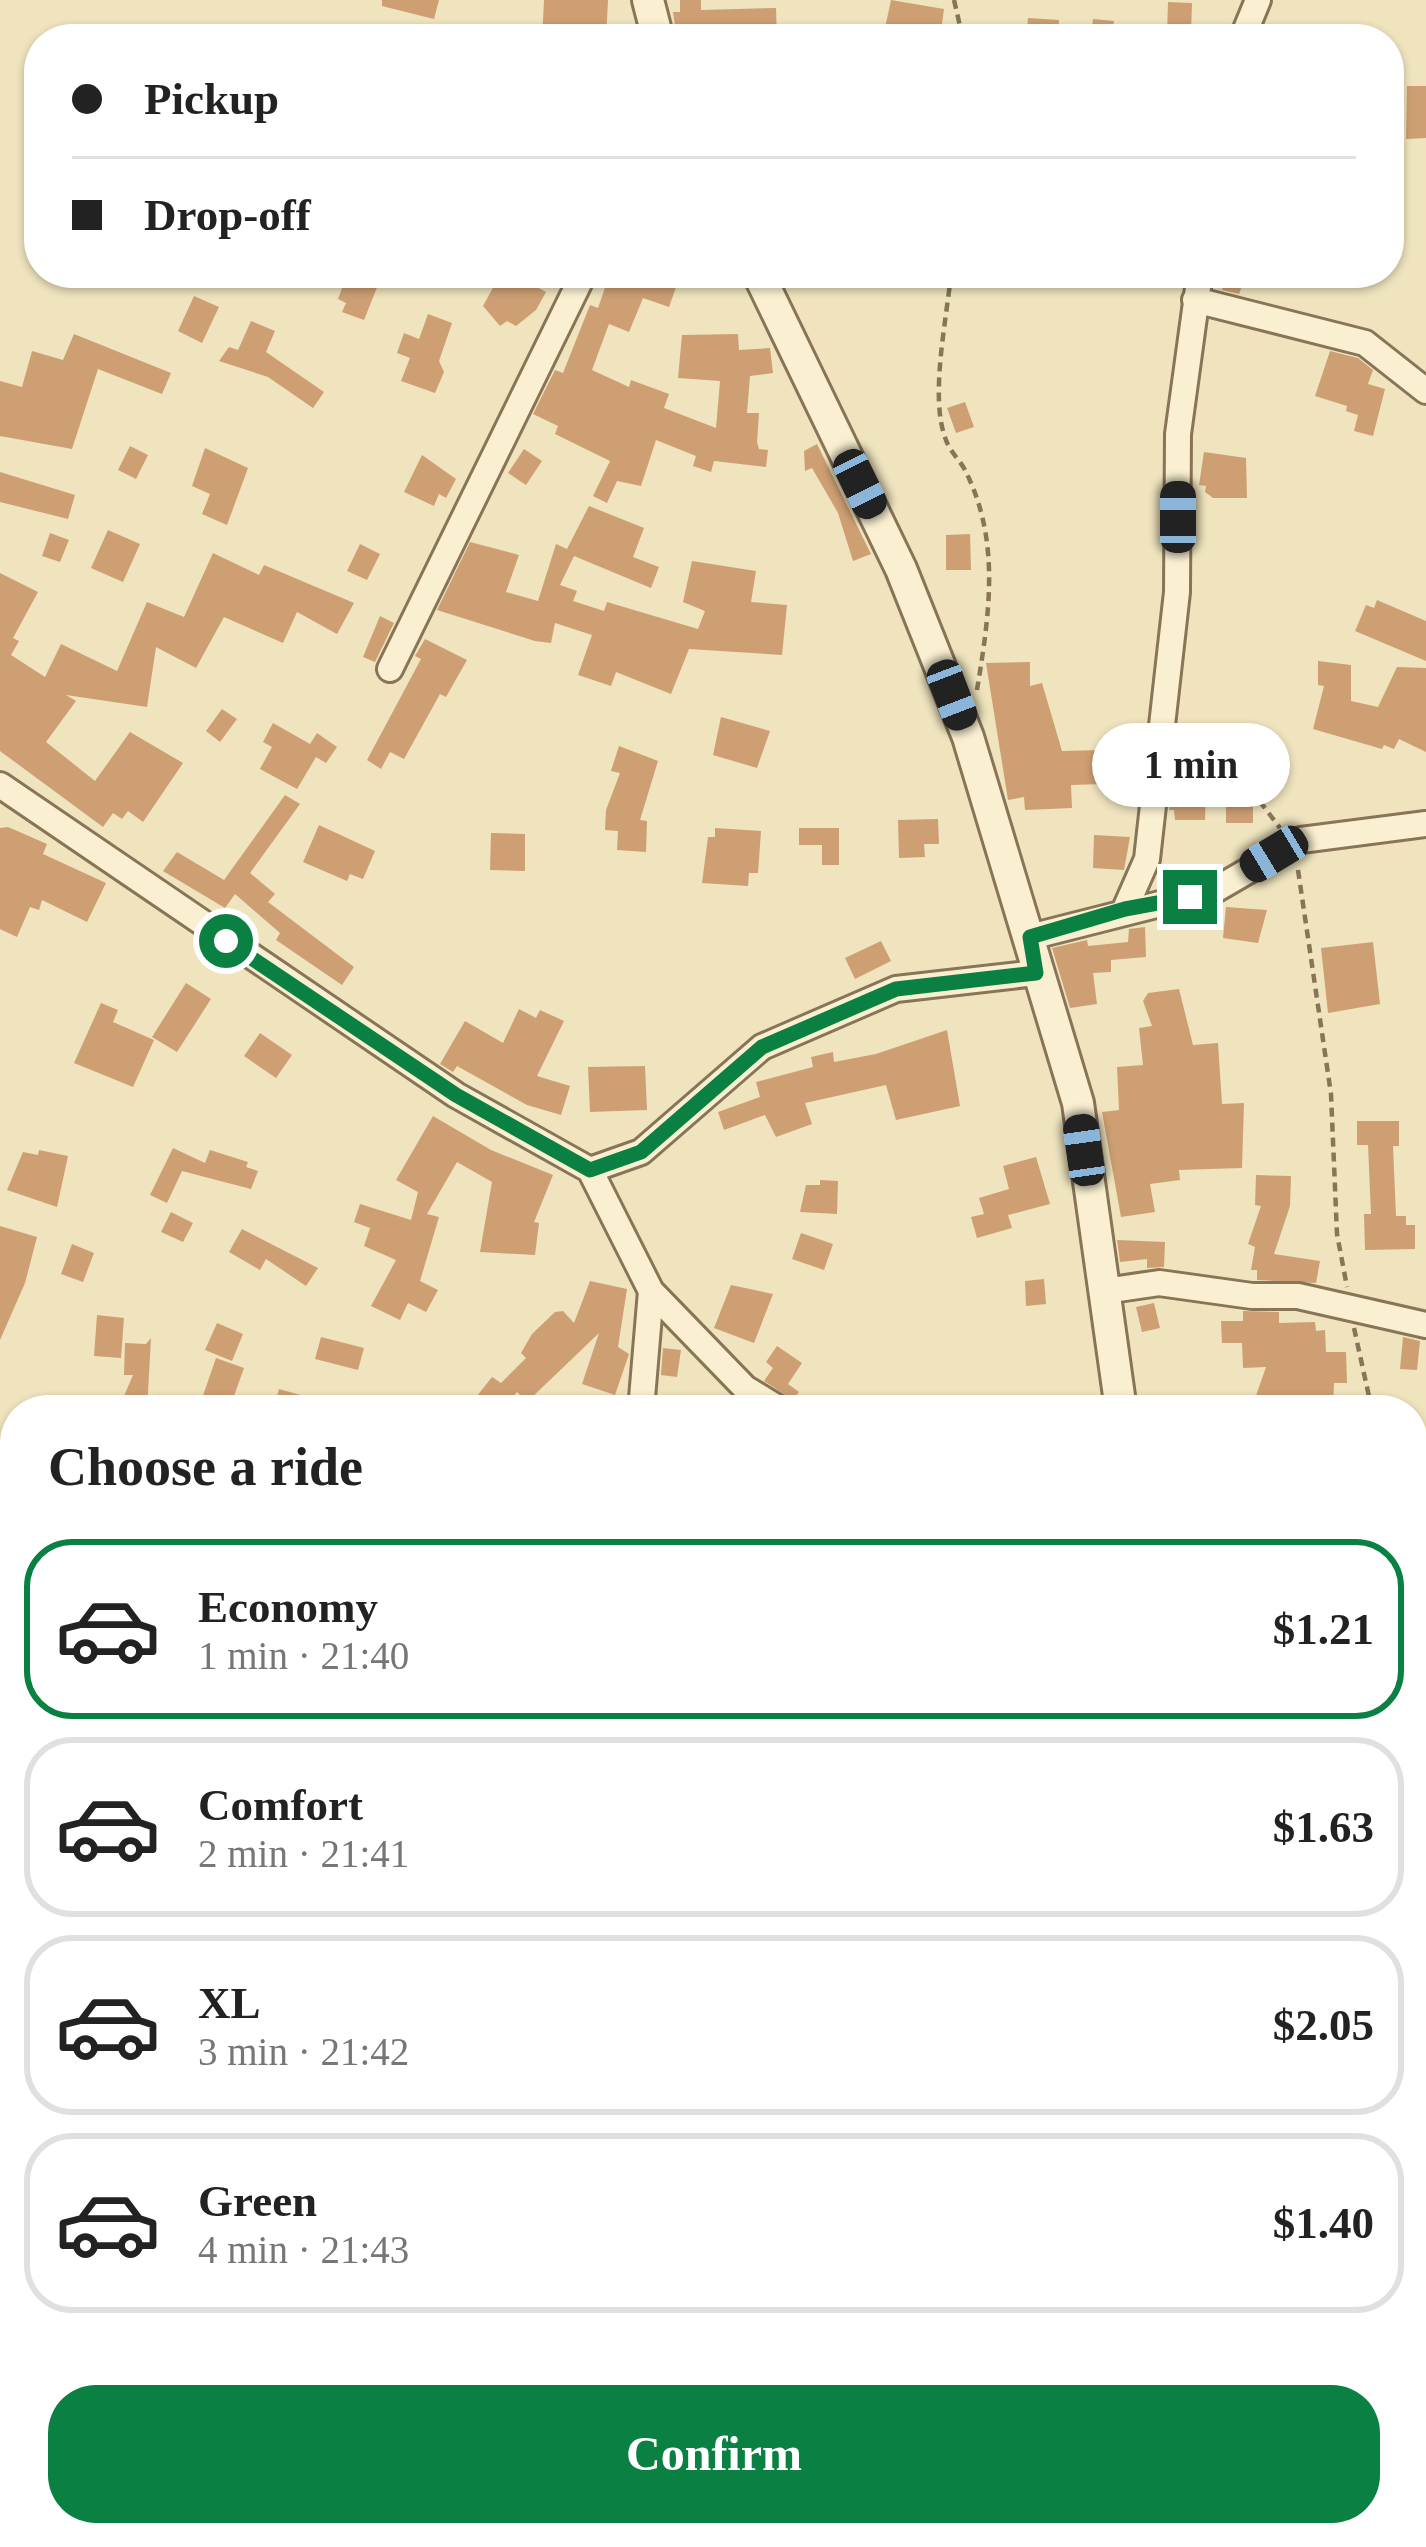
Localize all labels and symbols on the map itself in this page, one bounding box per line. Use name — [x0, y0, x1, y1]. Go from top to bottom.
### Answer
car — [828, 444, 892, 524]
car — [1160, 481, 1196, 553]
car — [922, 655, 982, 735]
callout: 1 min — [1091, 723, 1289, 807]
car — [1234, 820, 1314, 888]
route end — [1163, 870, 1217, 924]
route start — [199, 914, 253, 968]
car — [1061, 1112, 1107, 1188]

